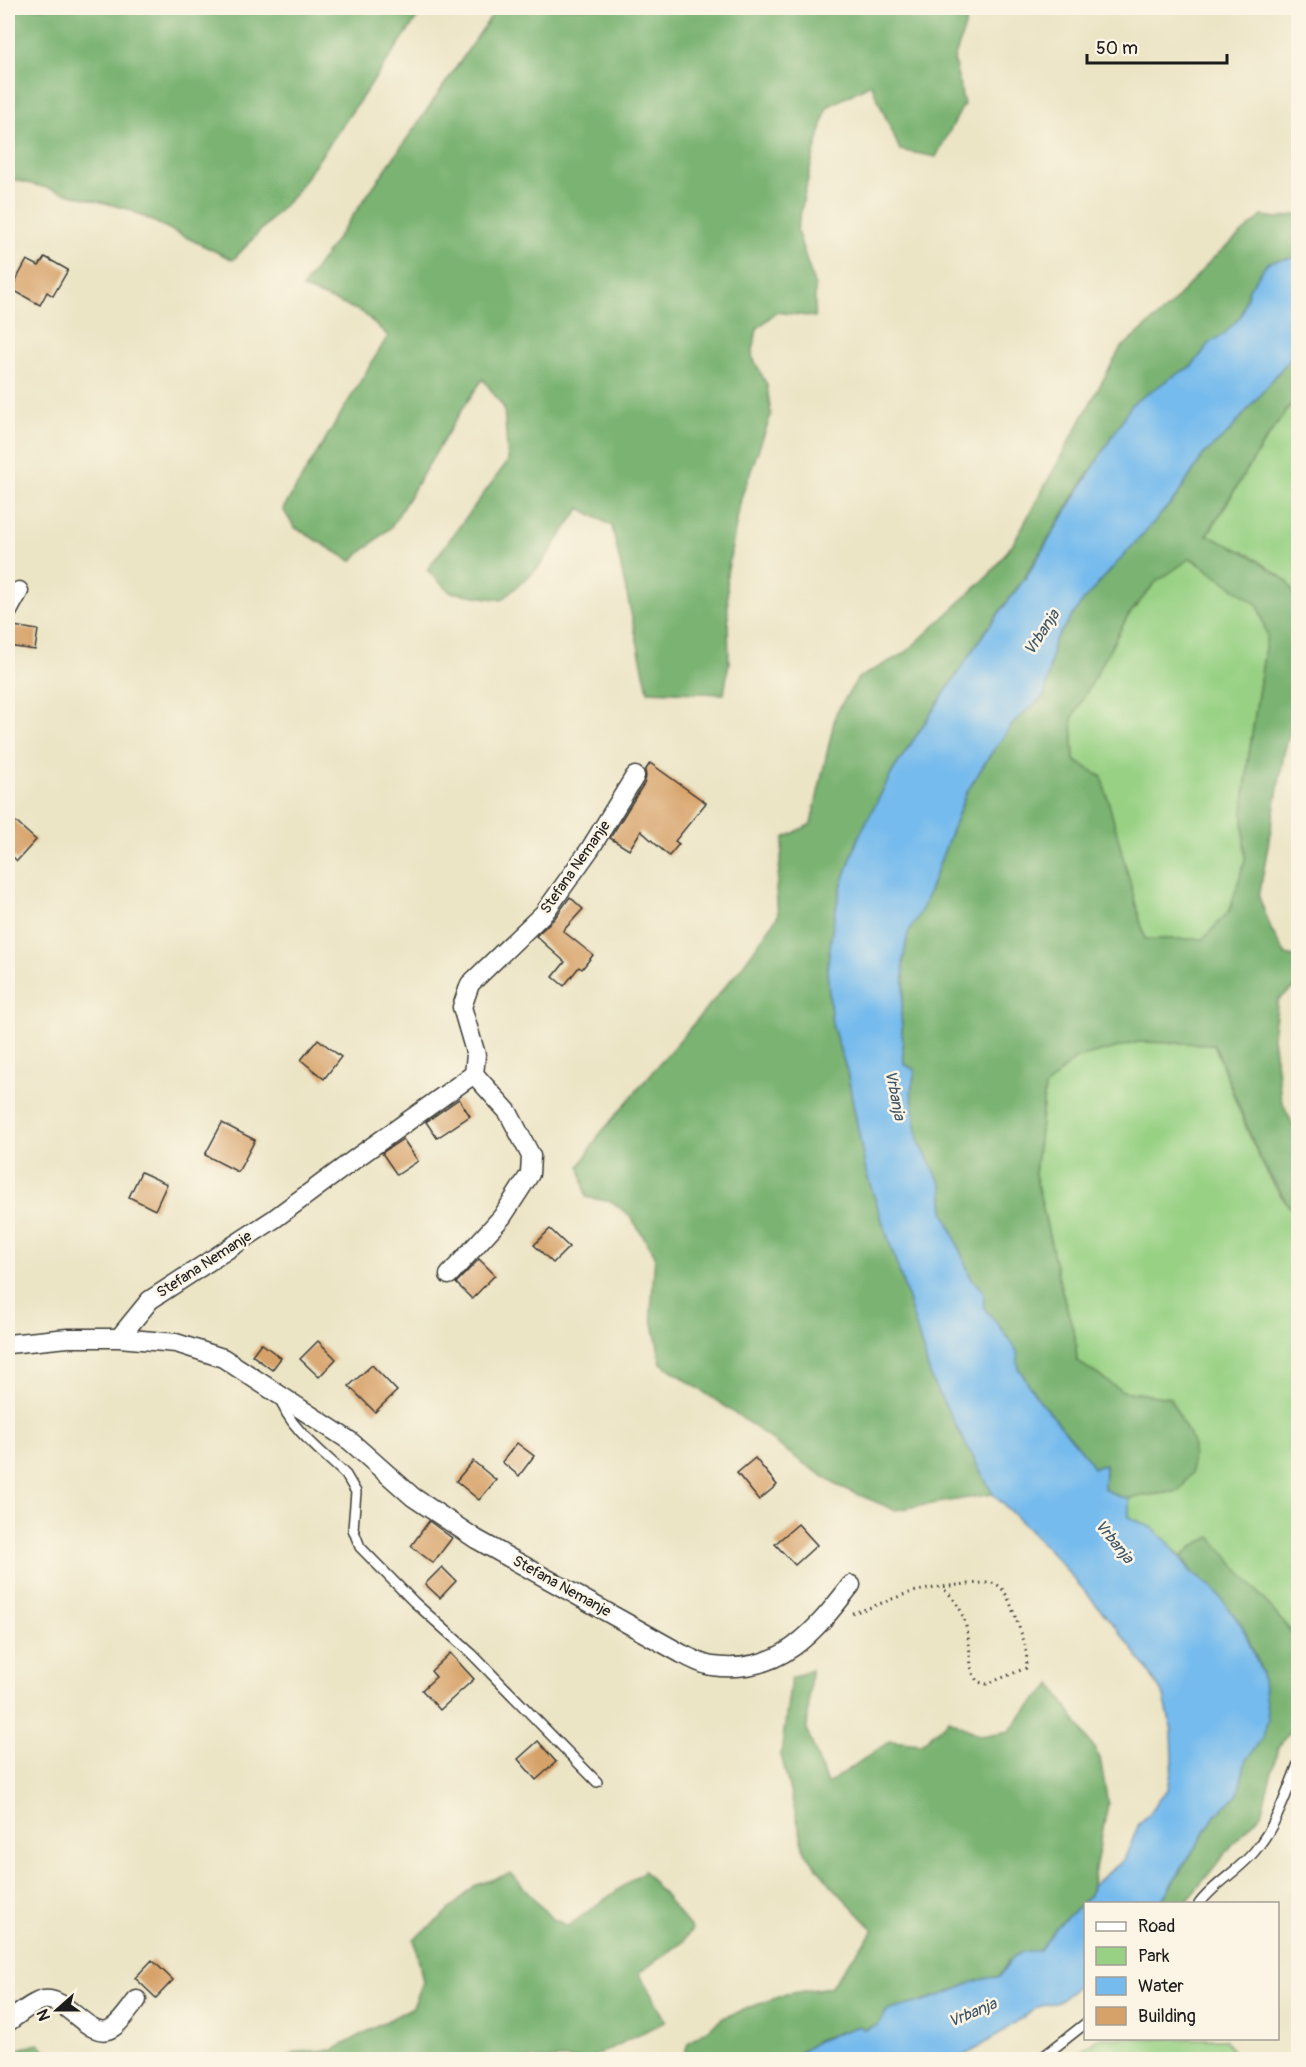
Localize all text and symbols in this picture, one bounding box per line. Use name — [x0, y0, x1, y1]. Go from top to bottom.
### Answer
scale bar — [1087, 27, 1226, 65]
text: 50 m — [1096, 37, 1138, 60]
water label: Vrbanja — [1020, 605, 1065, 659]
street label: Stefana Nemanje — [536, 817, 615, 918]
water label: Vrbanja — [880, 1069, 910, 1123]
street label: Stefana Nemanje — [153, 1226, 256, 1302]
water label: Vrbanja — [1091, 1516, 1139, 1569]
street label: Stefana Nemanje — [509, 1552, 615, 1622]
legend — [1084, 1902, 1279, 2040]
text: Road — [1138, 1915, 1175, 1938]
text: Park — [1138, 1945, 1170, 1968]
text: Water — [1138, 1975, 1184, 1998]
north arrow — [27, 1980, 87, 2040]
water label: Vrbanja — [945, 1993, 1001, 2032]
text: Building — [1138, 2005, 1196, 2028]
text: N — [33, 2006, 55, 2024]

